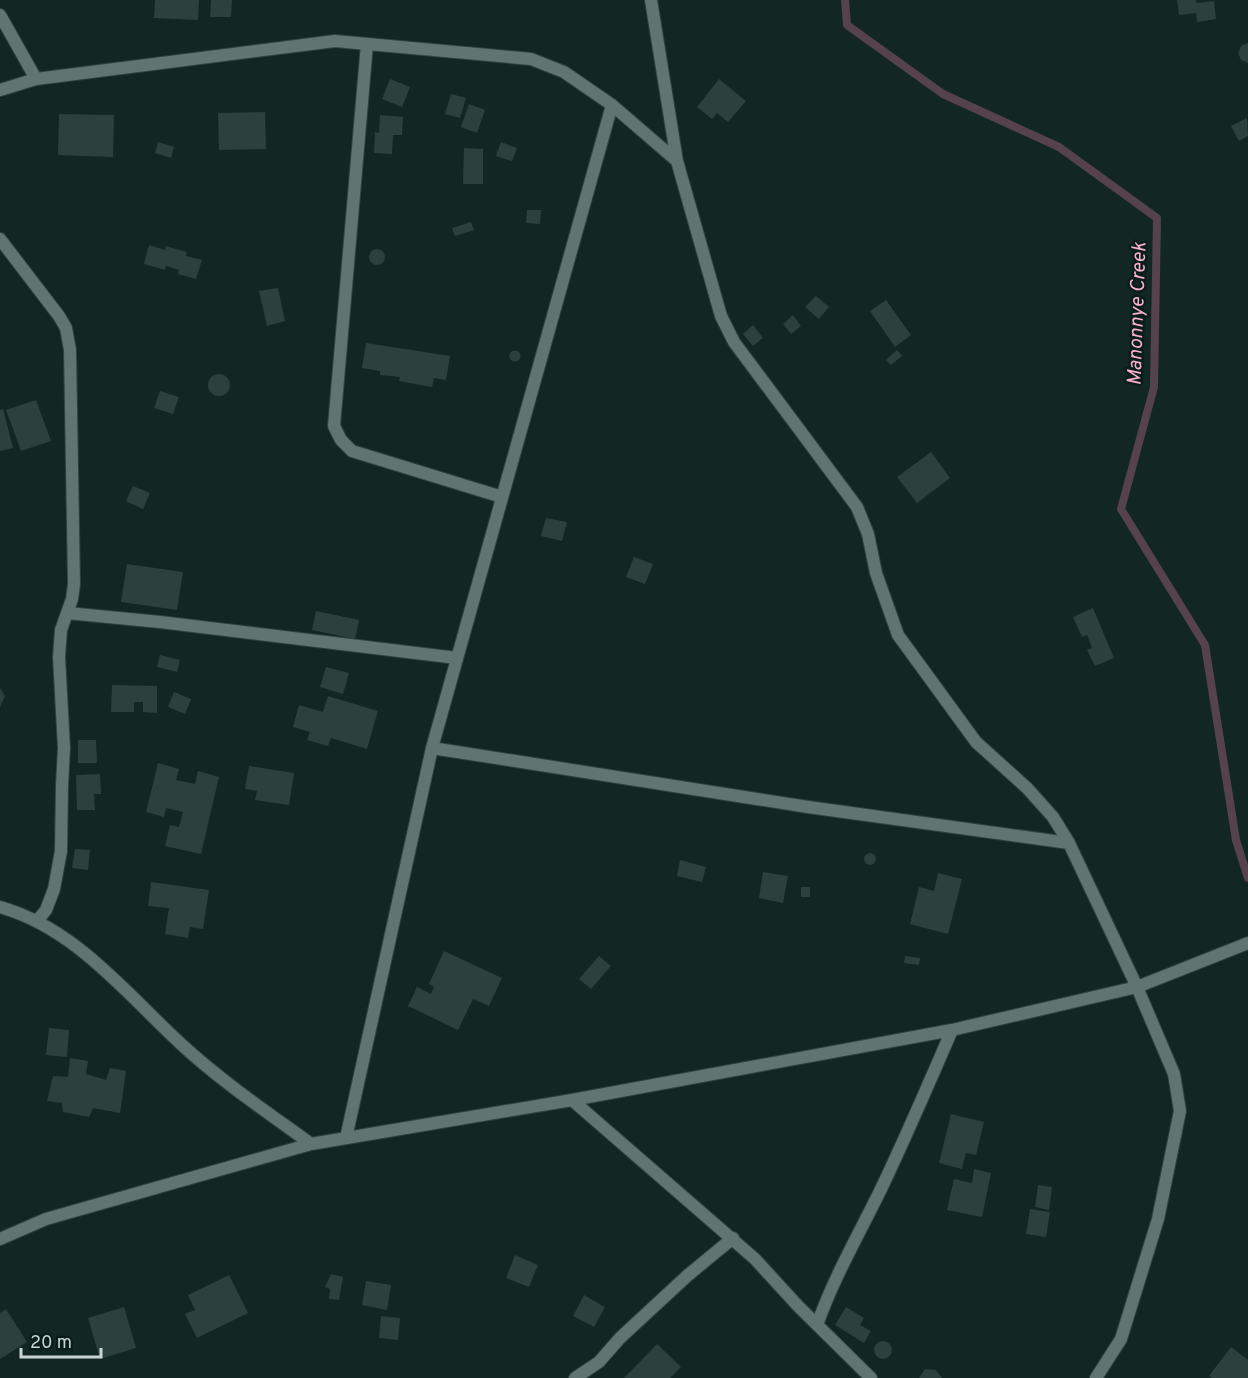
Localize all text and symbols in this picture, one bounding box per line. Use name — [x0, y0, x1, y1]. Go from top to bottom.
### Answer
water label: Manonnye Creek — [1123, 241, 1154, 386]
scale bar — [21, 1321, 100, 1359]
text: 20 m — [30, 1332, 72, 1355]

